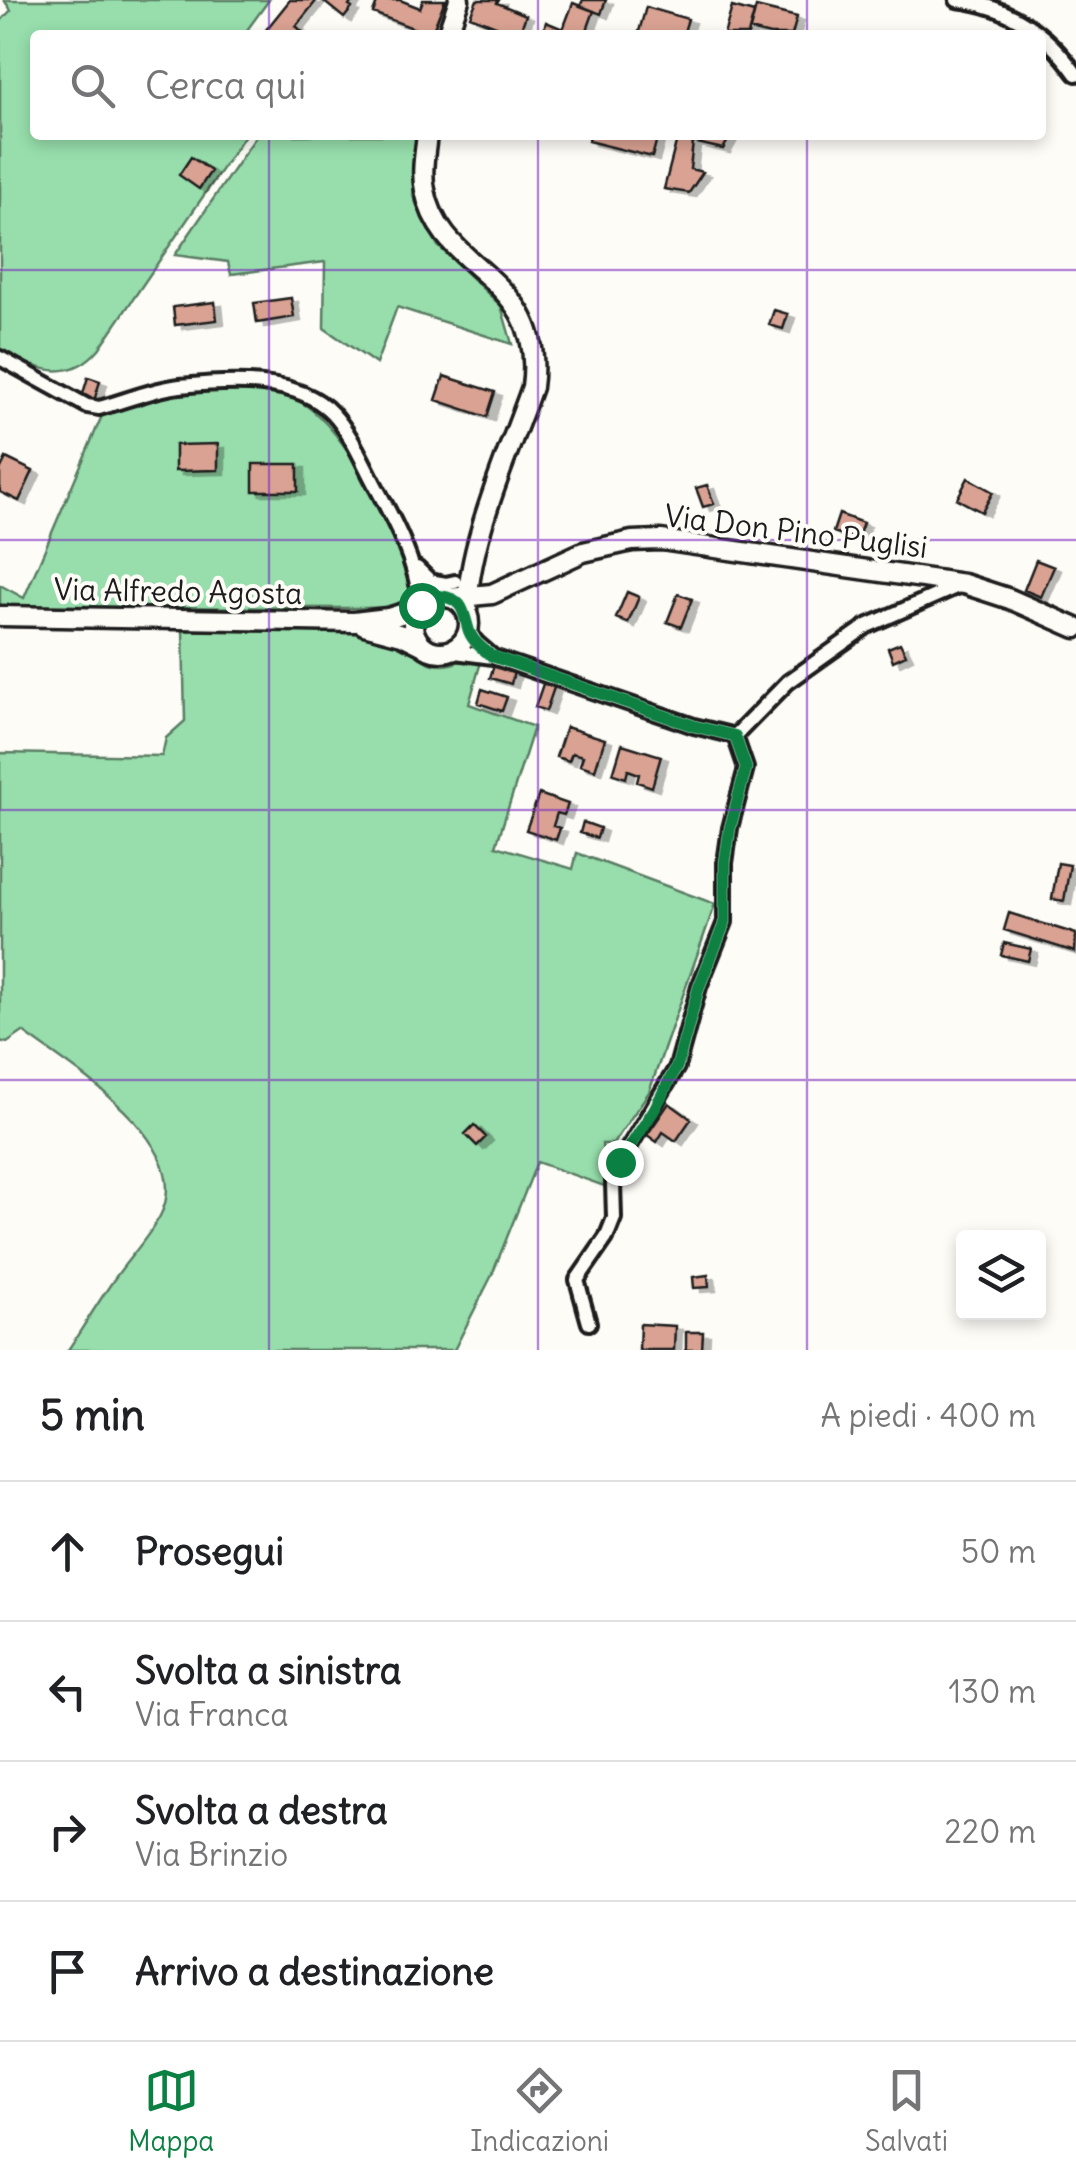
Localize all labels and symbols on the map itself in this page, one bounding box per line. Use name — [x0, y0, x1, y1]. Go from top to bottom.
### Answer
street label: Via Don Pino Puglisi — [663, 496, 930, 566]
street label: Via Alfredo Agosta — [53, 570, 303, 612]
route start — [399, 583, 445, 629]
route end — [598, 1140, 644, 1186]

